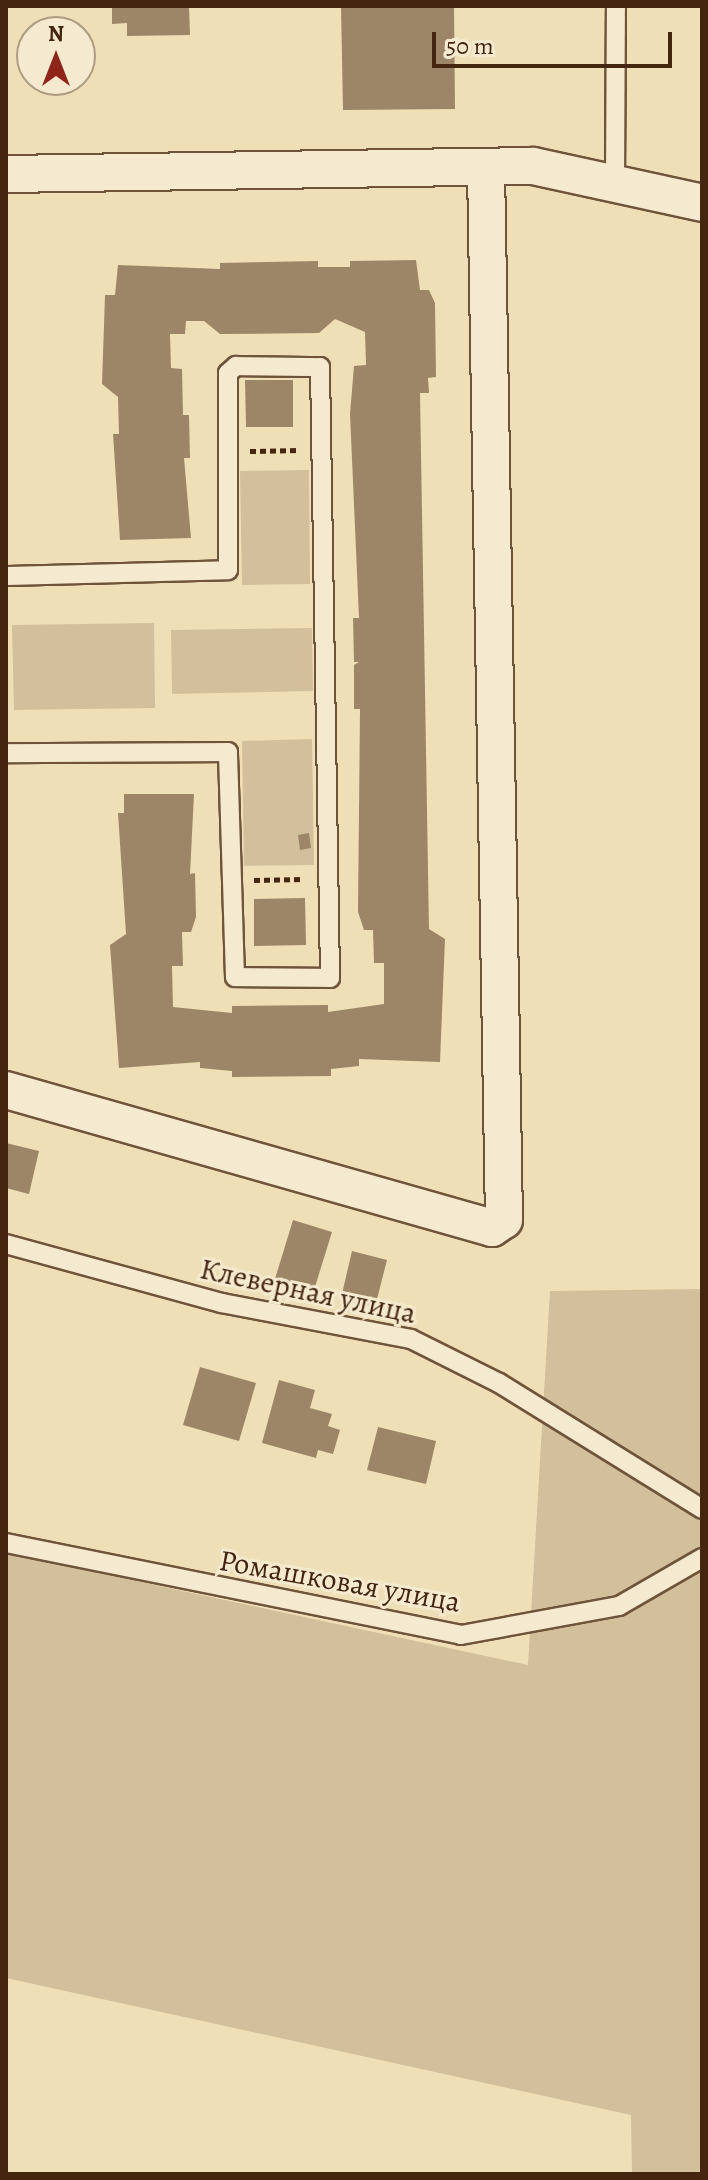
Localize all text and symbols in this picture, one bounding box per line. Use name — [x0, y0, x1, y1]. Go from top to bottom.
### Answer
north arrow — [16, 16, 96, 96]
scale bar — [436, 16, 676, 66]
text: N — [48, 19, 64, 49]
text: 50 m — [446, 30, 494, 62]
street label: Клеверная улица — [197, 1251, 419, 1331]
street label: Ромашковая улица — [217, 1542, 463, 1620]

